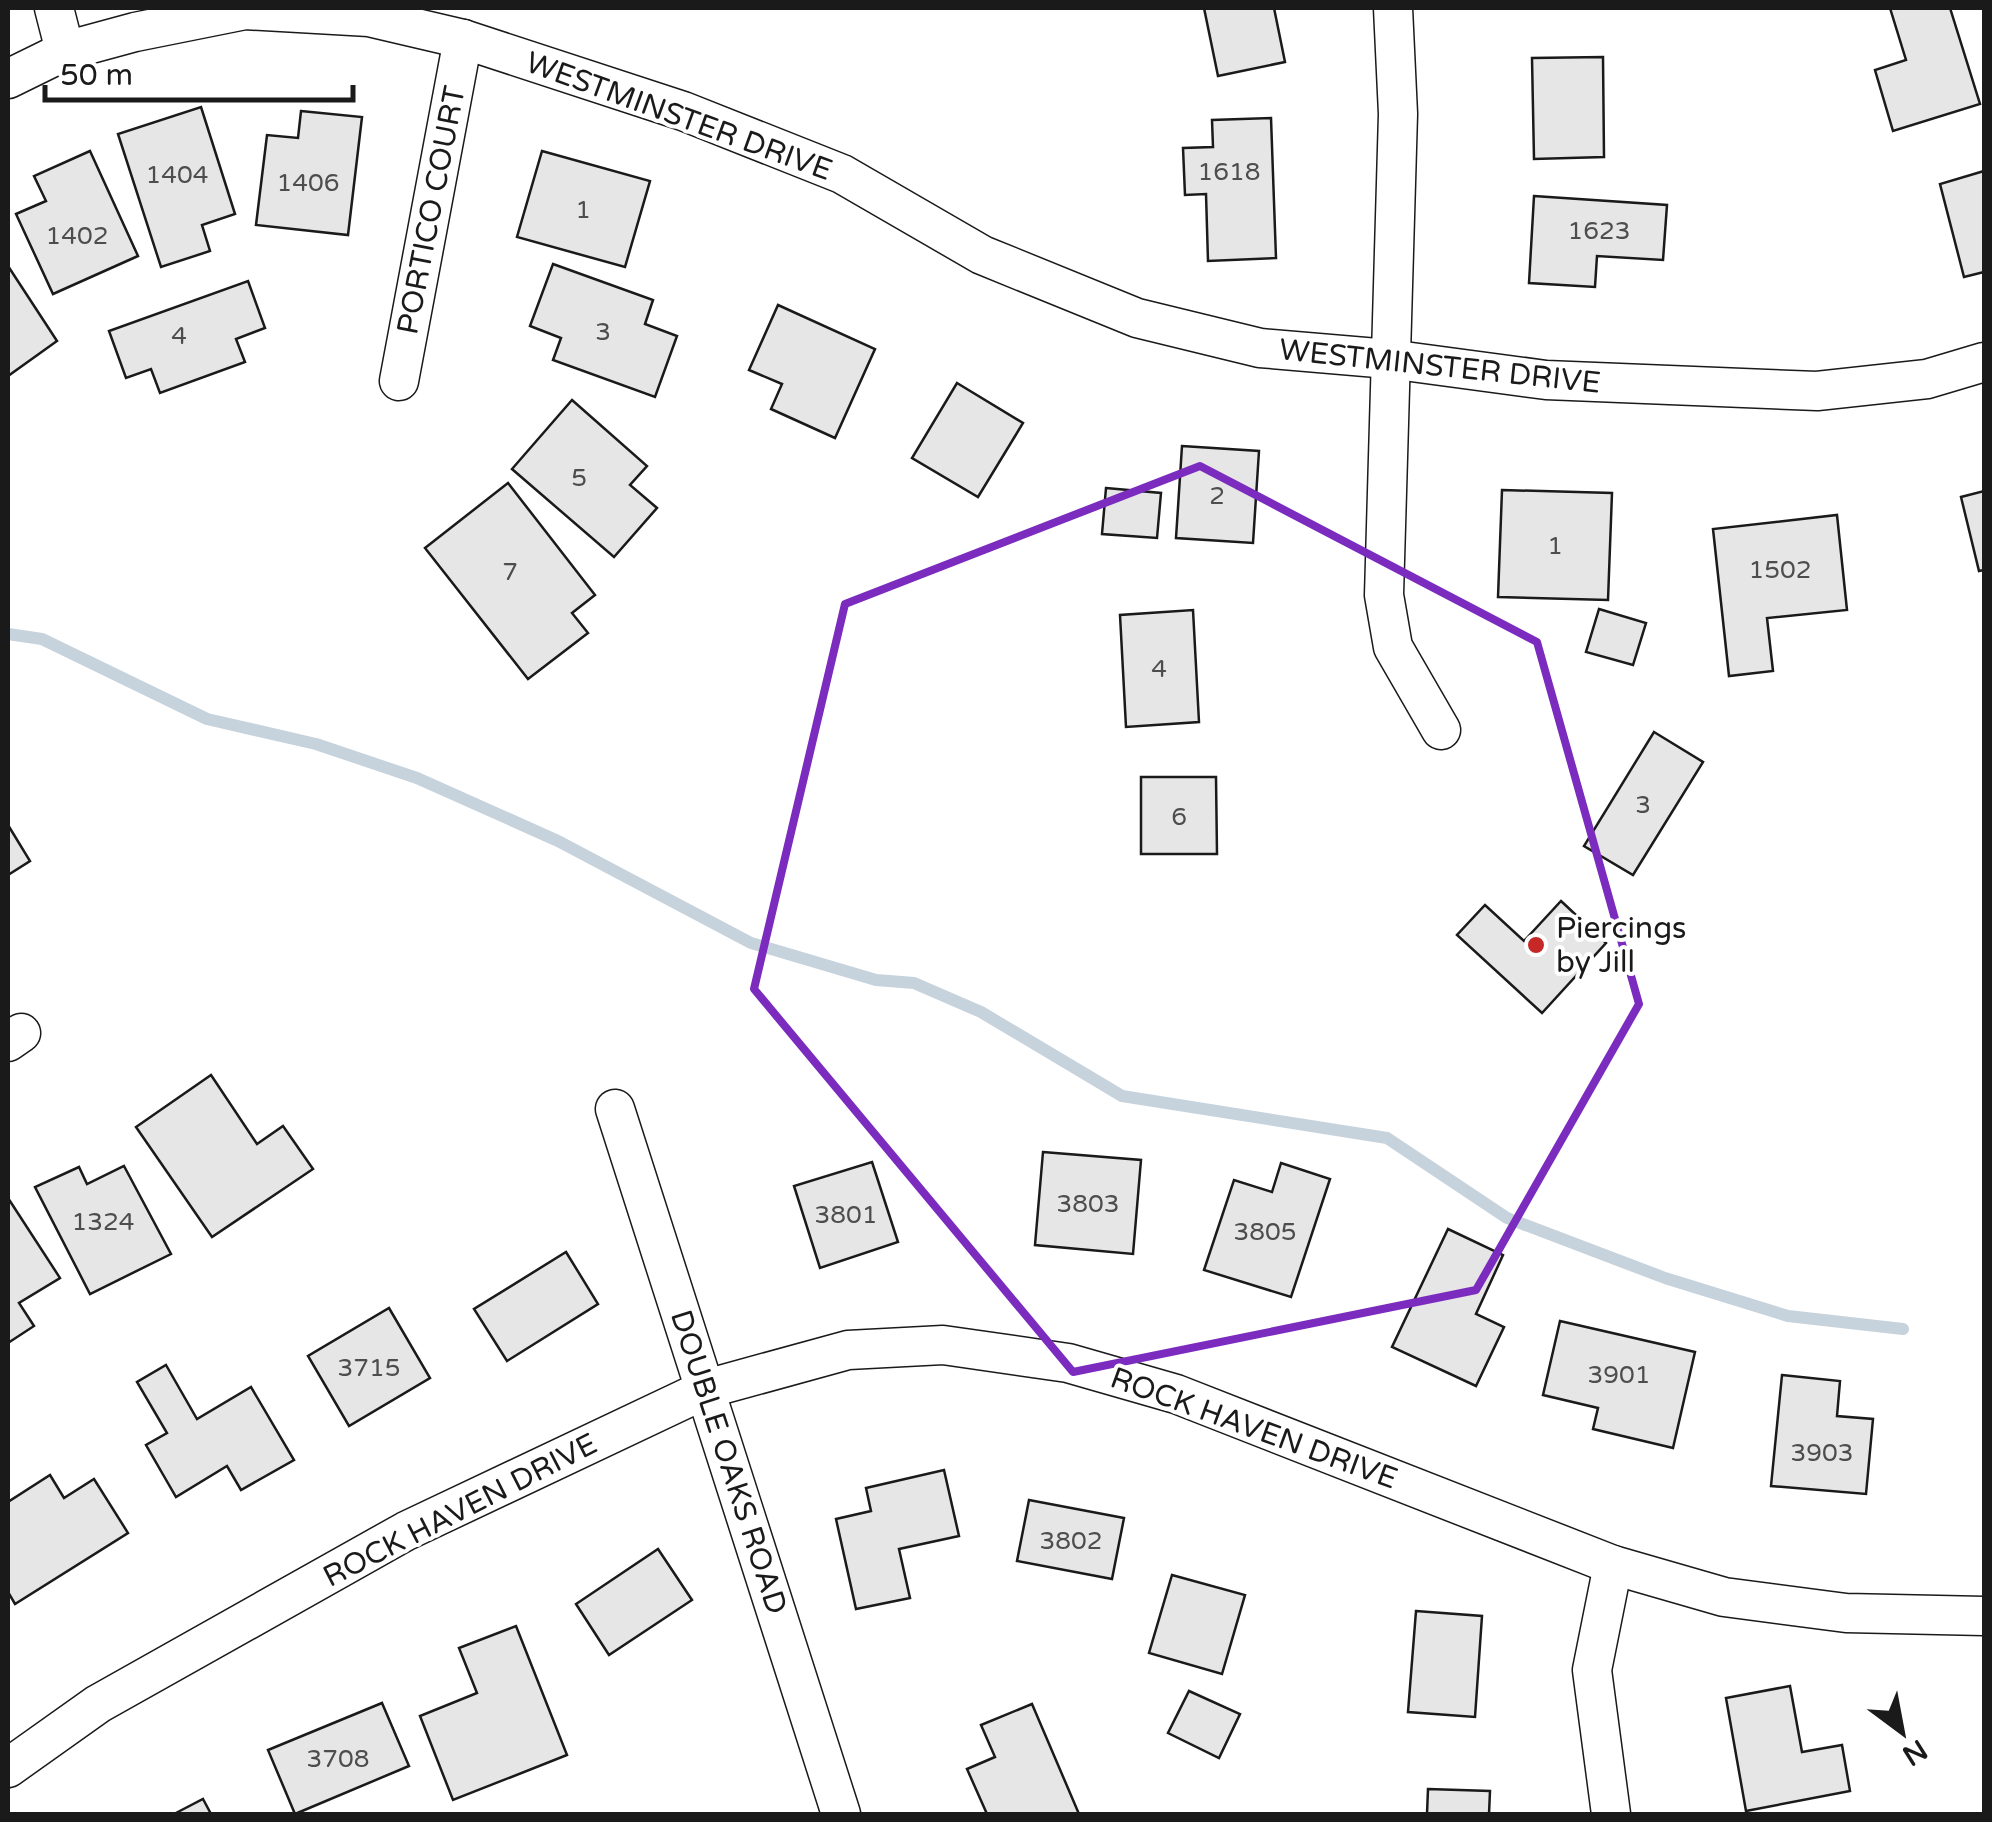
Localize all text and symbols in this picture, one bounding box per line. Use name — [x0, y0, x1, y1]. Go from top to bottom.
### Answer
scale bar — [45, 40, 352, 102]
street label: WESTMINSTER DRIVE — [521, 44, 837, 189]
text: 50 m — [60, 57, 133, 94]
street label: PORTICO COURT — [389, 83, 474, 337]
house number: 1618 — [1198, 157, 1260, 187]
house number: 1404 — [146, 160, 208, 190]
house number: 1406 — [277, 168, 339, 198]
house number: 1 — [575, 195, 591, 225]
house number: 1623 — [1568, 216, 1630, 246]
house number: 1402 — [46, 221, 108, 251]
house number: 3 — [595, 317, 611, 347]
house number: 4 — [171, 321, 187, 351]
street label: WESTMINSTER DRIVE — [1277, 331, 1603, 402]
house number: 5 — [571, 463, 587, 493]
house number: 2 — [1209, 481, 1225, 511]
house number: 1 — [1547, 531, 1563, 561]
house number: 1502 — [1749, 555, 1811, 585]
house number: 7 — [502, 557, 518, 587]
house number: 4 — [1151, 654, 1167, 684]
house number: 3 — [1635, 790, 1651, 820]
house number: 6 — [1171, 802, 1187, 832]
place label: Piercings by Jill — [1556, 910, 1686, 981]
marker: Piercings by Jill — [1525, 934, 1547, 956]
house number: 3803 — [1057, 1189, 1119, 1219]
house number: 3801 — [815, 1200, 877, 1230]
house number: 1324 — [72, 1207, 134, 1237]
house number: 3805 — [1234, 1217, 1296, 1247]
street label: DOUBLE OAKS ROAD — [662, 1305, 795, 1619]
house number: 3715 — [338, 1353, 400, 1383]
street label: ROCK HAVEN DRIVE — [1105, 1359, 1402, 1498]
house number: 3901 — [1588, 1360, 1650, 1390]
street label: ROCK HAVEN DRIVE — [317, 1425, 603, 1596]
house number: 3903 — [1791, 1438, 1853, 1468]
house number: 3802 — [1040, 1526, 1102, 1556]
north arrow — [1852, 1682, 1952, 1782]
text: N — [1896, 1732, 1933, 1773]
house number: 3708 — [307, 1744, 369, 1774]

